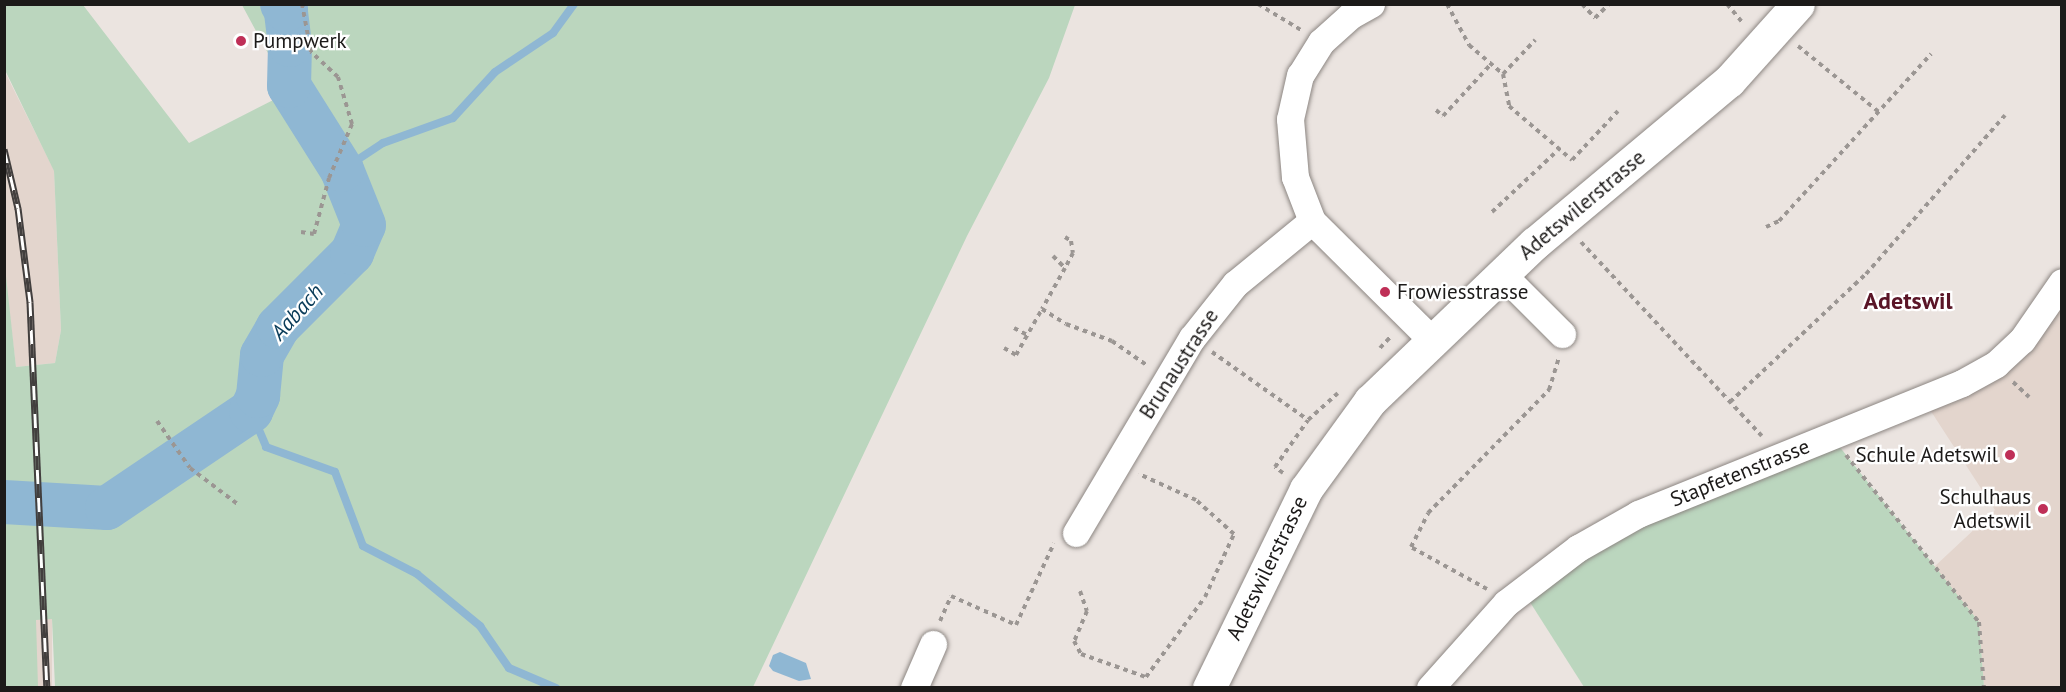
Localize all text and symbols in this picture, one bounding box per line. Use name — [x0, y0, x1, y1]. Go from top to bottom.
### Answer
place label: Pumpwerk — [253, 28, 347, 54]
marker: Pumpwerk — [234, 34, 248, 48]
street label: Adetswilerstrasse — [1514, 145, 1650, 265]
water label: Aabach — [265, 279, 329, 345]
place label: Frowiesstrasse — [1397, 279, 1528, 305]
marker: Frowiesstrasse — [1378, 285, 1392, 299]
district label: Adetswil — [1864, 287, 1952, 315]
street label: Brunaustrasse — [1134, 304, 1224, 424]
street label: Stapfetenstrasse — [1667, 434, 1813, 512]
place label: Schule Adetswil — [1855, 442, 1998, 468]
marker: Schule Adetswil — [2003, 448, 2017, 462]
place label: Schulhaus Adetswil — [1939, 484, 2031, 534]
street label: Adetswilerstrasse — [1221, 492, 1313, 644]
marker: Schulhaus Adetswil — [2036, 502, 2050, 516]

